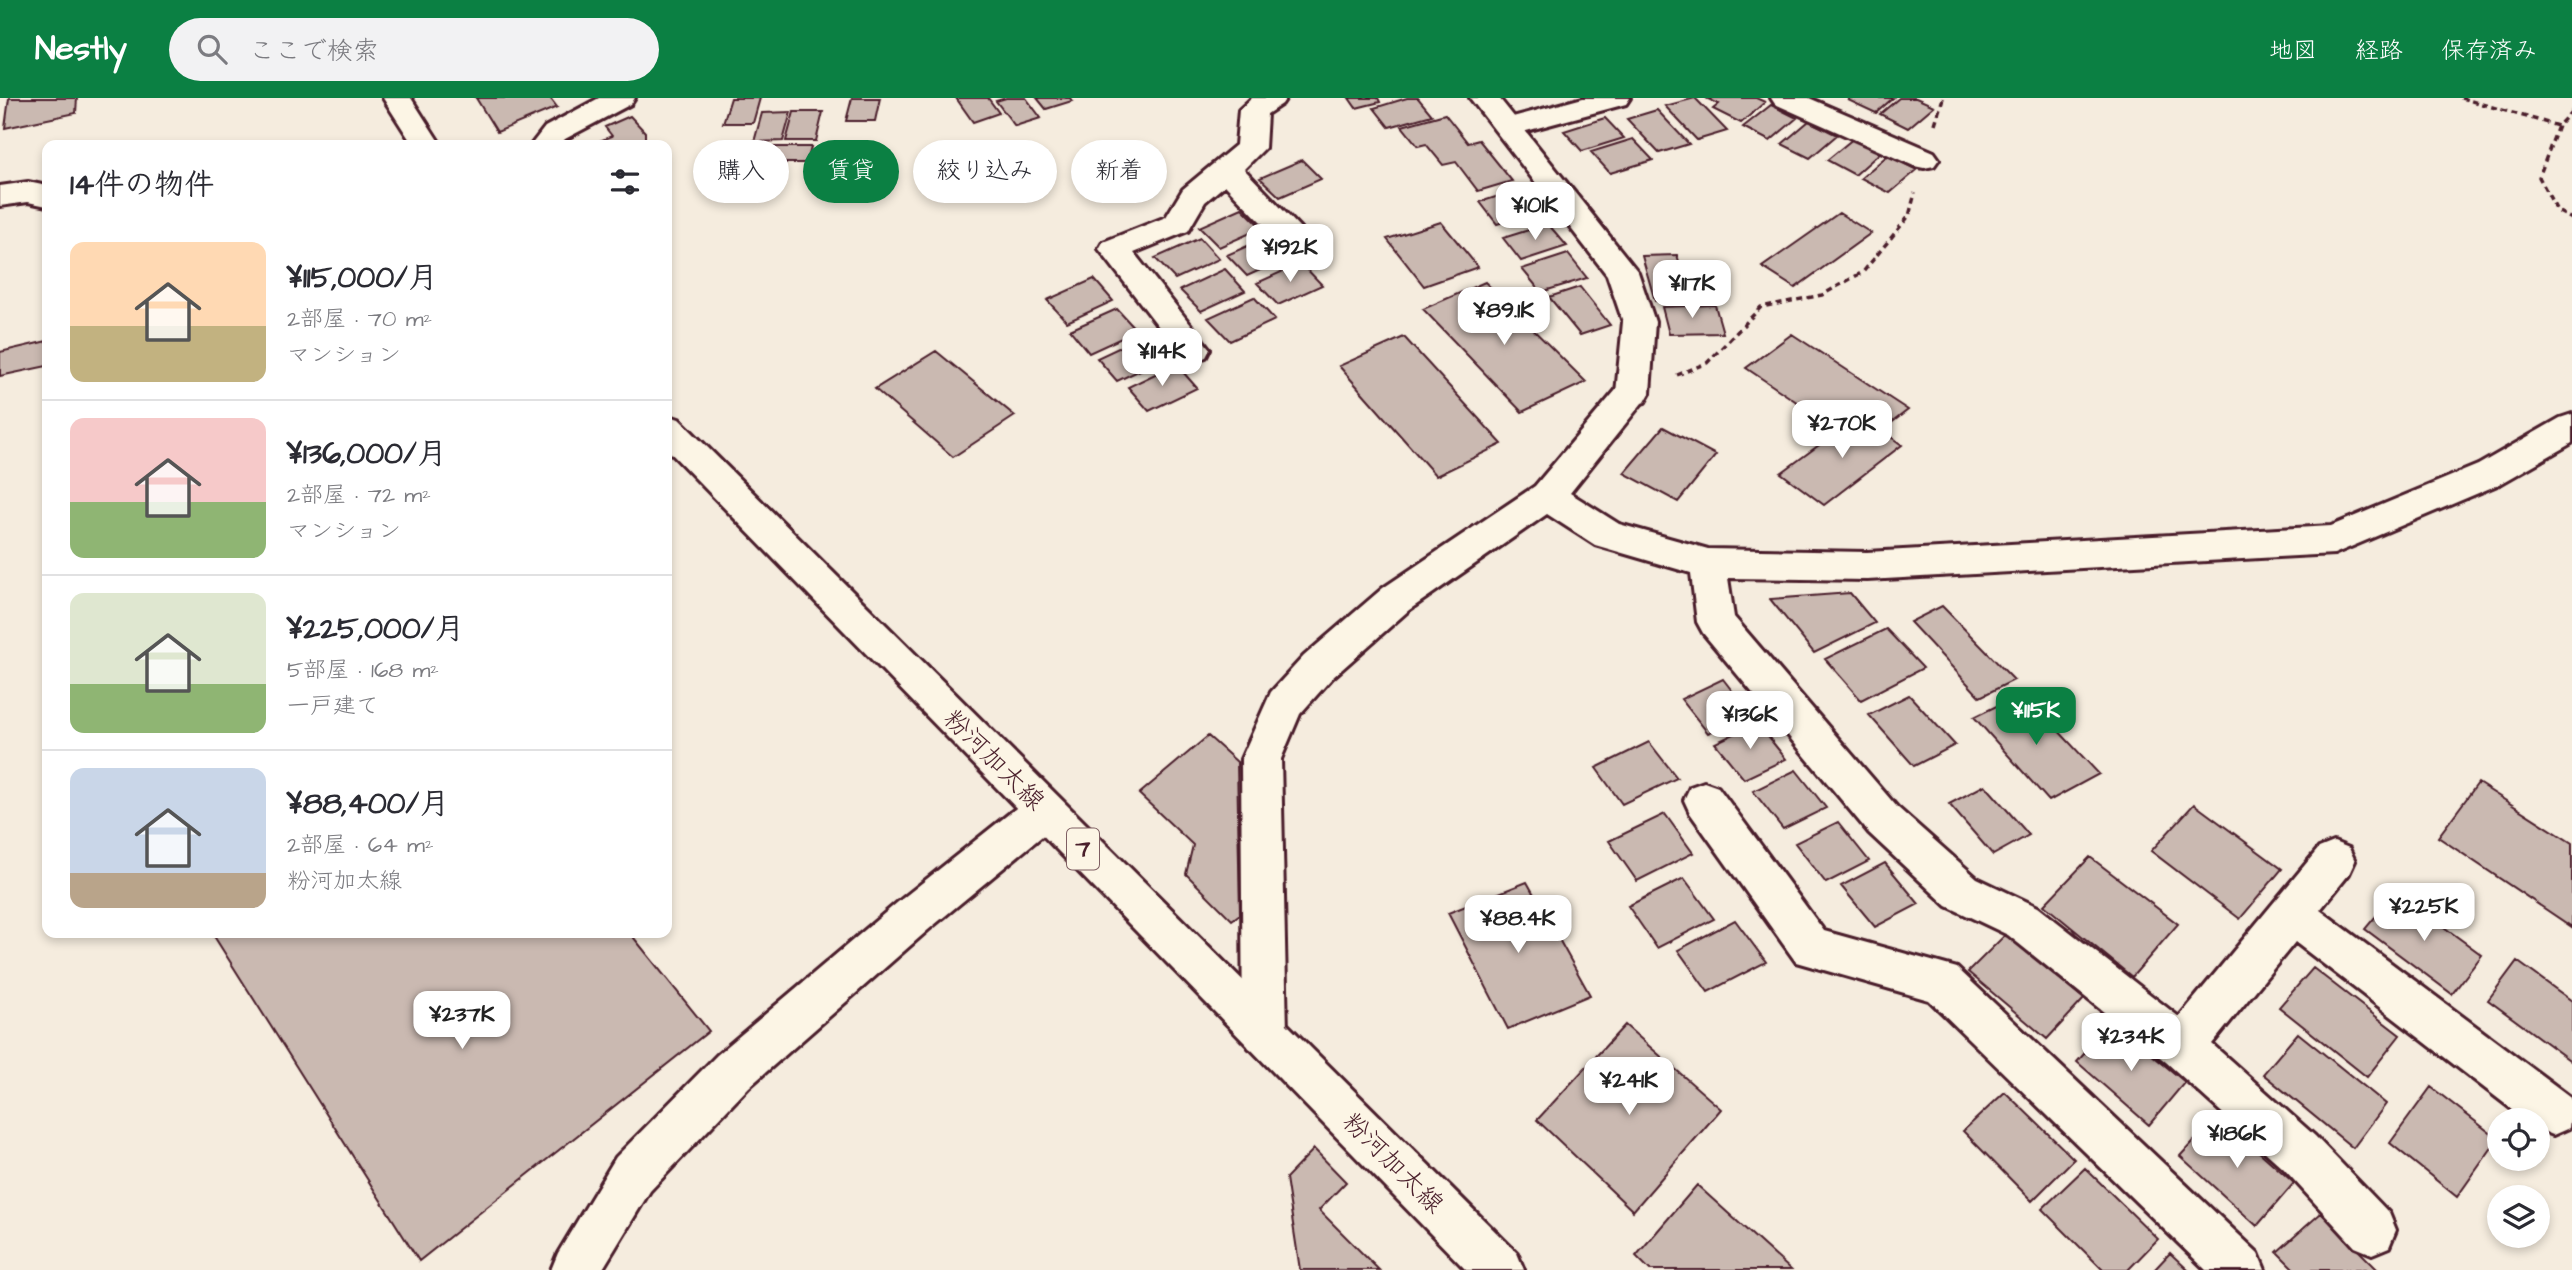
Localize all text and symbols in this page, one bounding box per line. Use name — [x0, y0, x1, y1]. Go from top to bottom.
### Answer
search box — [169, 18, 659, 81]
text: Nestly — [35, 26, 127, 72]
icon: search — [193, 30, 231, 68]
text: ここで検索 — [249, 33, 379, 69]
text: 地図 — [2269, 34, 2317, 68]
text: 経路 — [2355, 34, 2403, 68]
text: 保存済み — [2441, 34, 2537, 68]
chip: 購入 — [693, 140, 789, 203]
chip: 賃貸 — [803, 140, 899, 203]
chip: 絞り込み — [913, 140, 1057, 203]
chip: 新着 — [1071, 140, 1167, 203]
icon: filters — [606, 163, 644, 201]
text: 14件の物件 — [70, 164, 214, 206]
pin: ¥101K — [1486, 183, 1584, 242]
text: ¥101K — [1512, 189, 1558, 221]
pin: ¥192K — [1241, 225, 1339, 284]
text: ¥192K — [1262, 231, 1318, 263]
text: ¥115,000/月 — [287, 257, 438, 299]
pin: ¥117K — [1643, 260, 1741, 320]
text: ¥117K — [1669, 267, 1715, 299]
icon: home — [126, 270, 210, 354]
pin: ¥89.1K — [1447, 288, 1561, 347]
text: ¥89.1K — [1474, 294, 1534, 326]
text: 2部屋 · 70 m² — [287, 303, 432, 335]
pin: ¥114K — [1113, 328, 1211, 388]
text: ¥114K — [1138, 335, 1186, 367]
text: マンション — [287, 339, 401, 371]
pin: ¥270K — [1793, 400, 1891, 460]
text: ¥270K — [1808, 407, 1876, 439]
text: ¥136,000/月 — [287, 433, 447, 475]
icon: home — [126, 446, 210, 530]
text: 2部屋 · 72 m² — [287, 479, 431, 511]
text: マンション — [287, 515, 401, 547]
text: ¥225,000/月 — [287, 608, 464, 650]
icon: home — [126, 621, 210, 705]
text: 5部屋 · 168 m² — [287, 654, 439, 686]
pin: ¥115K — [1987, 688, 2085, 747]
text: 一戸建て — [287, 690, 379, 722]
pin: ¥136K — [1701, 692, 1799, 751]
text: ¥115K — [2012, 694, 2060, 726]
text: ¥136K — [1722, 698, 1778, 730]
street label: 粉河加太線 — [935, 701, 1053, 819]
text: ¥88,400/月 — [287, 783, 449, 825]
icon: home — [126, 796, 210, 880]
road number: 7 — [1067, 828, 1099, 870]
text: 2部屋 · 64 m² — [287, 829, 434, 861]
text: 粉河加太線 — [287, 865, 402, 897]
pin: ¥225K — [2375, 884, 2473, 943]
text: ¥225K — [2390, 890, 2458, 922]
pin: ¥88.4K — [1461, 896, 1575, 955]
text: ¥88.4K — [1481, 902, 1555, 934]
pin: ¥237K — [413, 992, 511, 1051]
text: ¥237K — [429, 998, 495, 1030]
pin: ¥234K — [2082, 1014, 2180, 1073]
text: ¥234K — [2098, 1020, 2164, 1052]
pin: ¥241K — [1580, 1058, 1678, 1117]
text: ¥241K — [1600, 1064, 1658, 1096]
street label: 粉河加太線 — [1334, 1104, 1452, 1222]
map controls — [2487, 1108, 2550, 1248]
button: locate — [2487, 1108, 2550, 1171]
pin: ¥186K — [2188, 1110, 2286, 1170]
text: ¥186K — [2208, 1117, 2266, 1149]
button: layers — [2487, 1185, 2550, 1248]

